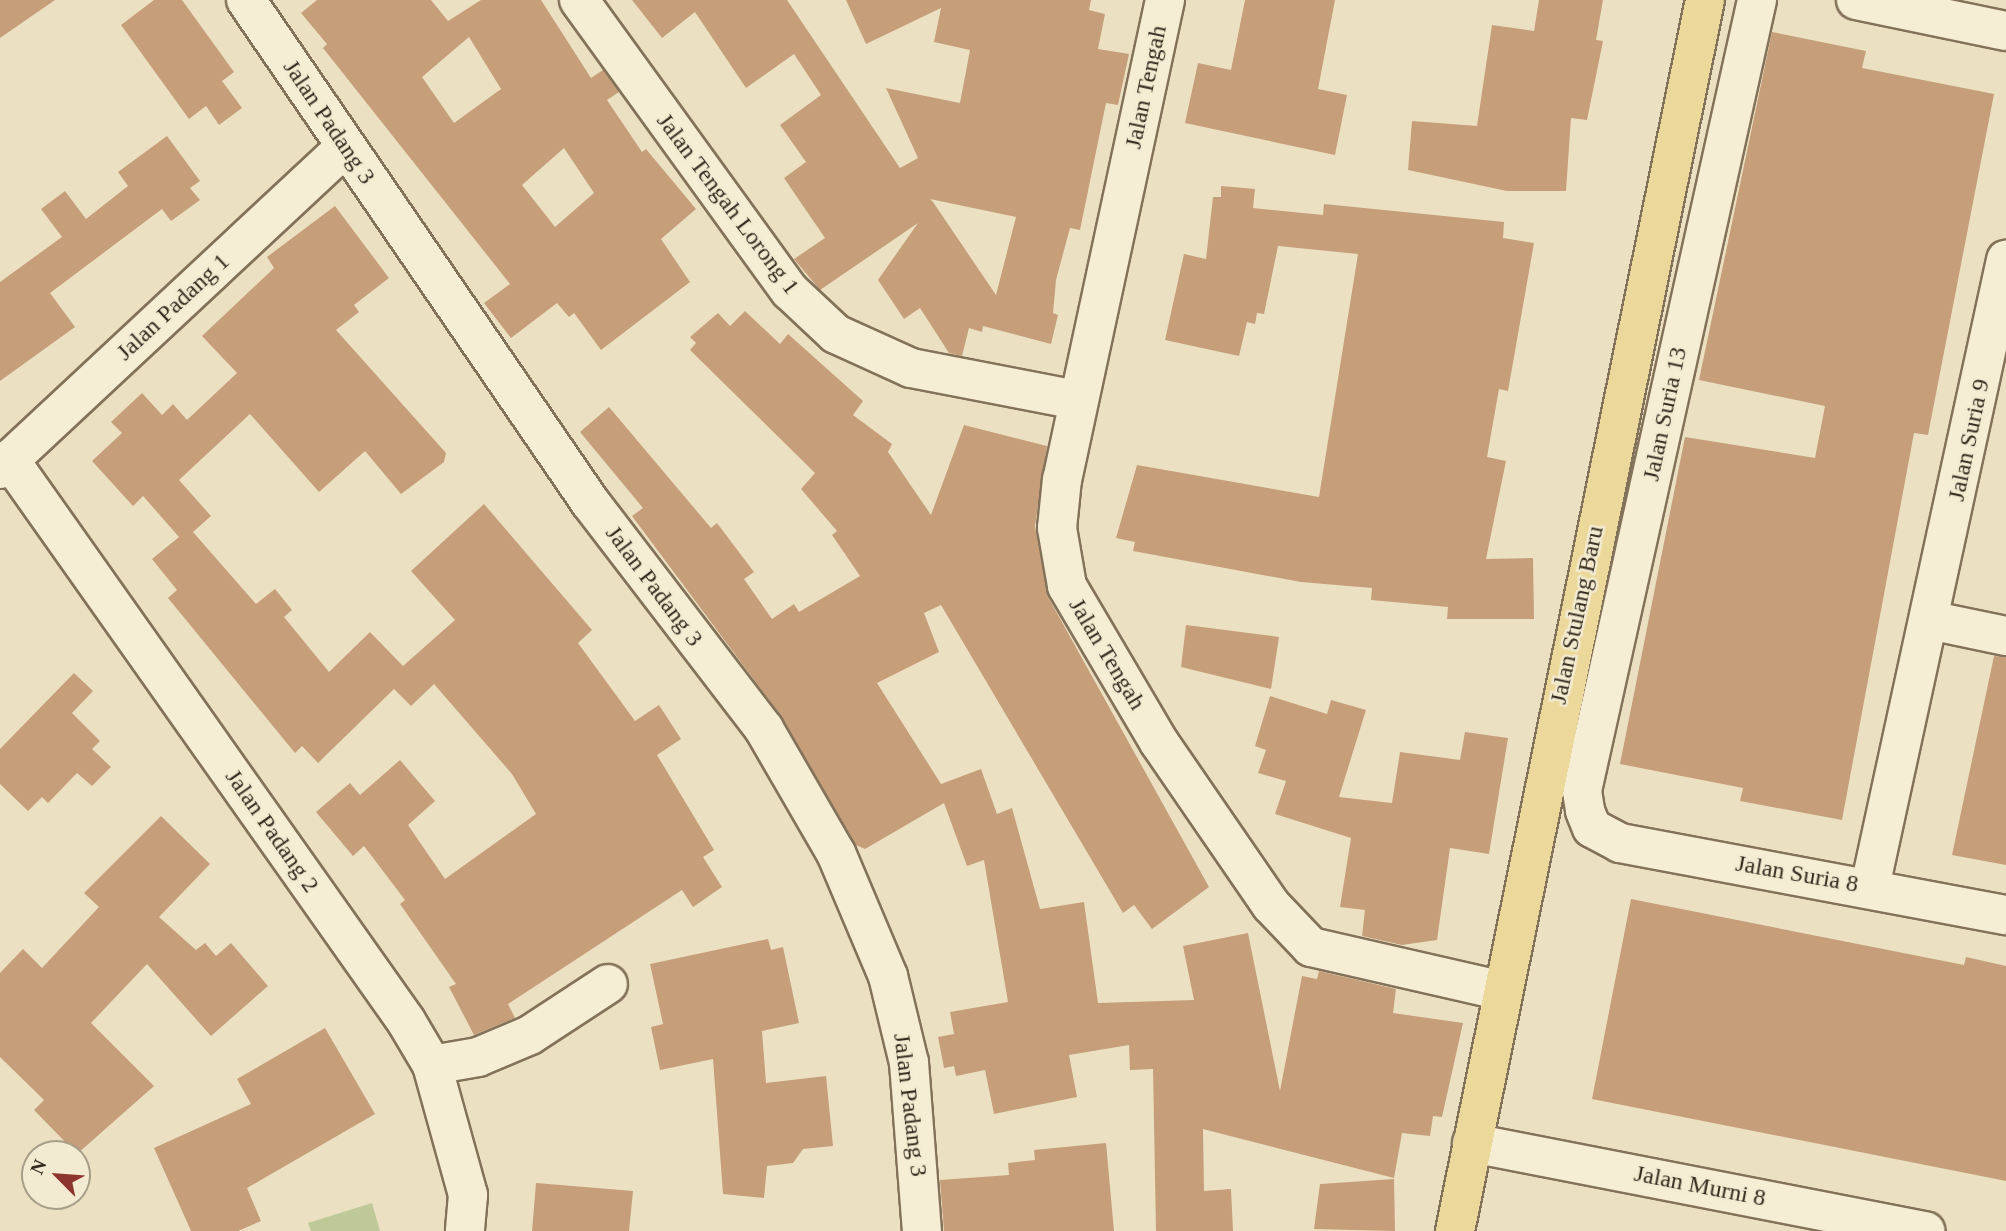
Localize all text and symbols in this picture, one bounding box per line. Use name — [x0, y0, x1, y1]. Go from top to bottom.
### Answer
street label: Jalan Tengah — [1119, 23, 1173, 151]
street label: Jalan Padang 3 — [277, 54, 381, 190]
street label: Jalan Tengah Lorong 1 — [650, 107, 806, 301]
street label: Jalan Padang 1 — [111, 247, 235, 367]
street label: Jalan Suria 13 — [1637, 345, 1693, 483]
street label: Jalan Suria 9 — [1942, 376, 1996, 504]
street label: Jalan Padang 3 — [599, 520, 709, 652]
street label: Jalan Stulang Baru — [1544, 523, 1610, 707]
street label: Jalan Tengah — [1062, 593, 1152, 715]
street label: Jalan Padang 2 — [219, 764, 325, 898]
street label: Jalan Suria 8 — [1733, 849, 1861, 899]
street label: Jalan Padang 3 — [887, 1032, 933, 1178]
north arrow — [21, 1140, 91, 1210]
text: N — [26, 1156, 51, 1177]
street label: Jalan Murni 8 — [1632, 1159, 1768, 1213]

